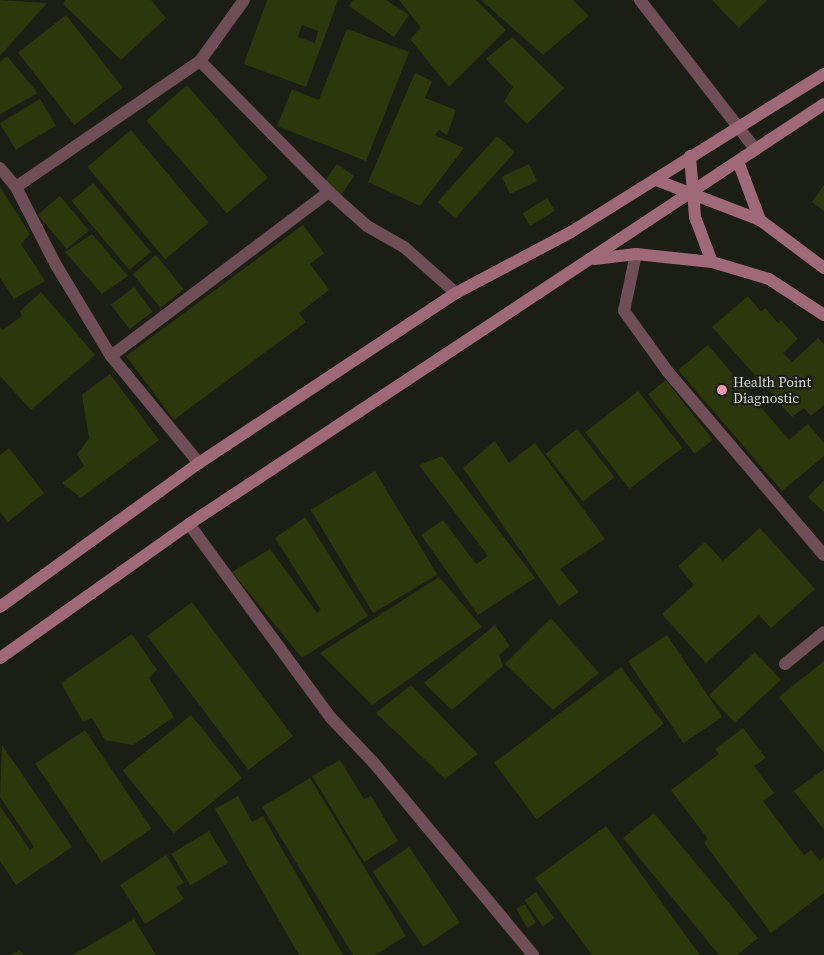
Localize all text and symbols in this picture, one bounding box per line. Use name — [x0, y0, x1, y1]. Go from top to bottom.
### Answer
place label: Health Point Diagnostic — [733, 374, 811, 407]
marker: Health Point Diagnostic — [715, 383, 729, 397]

